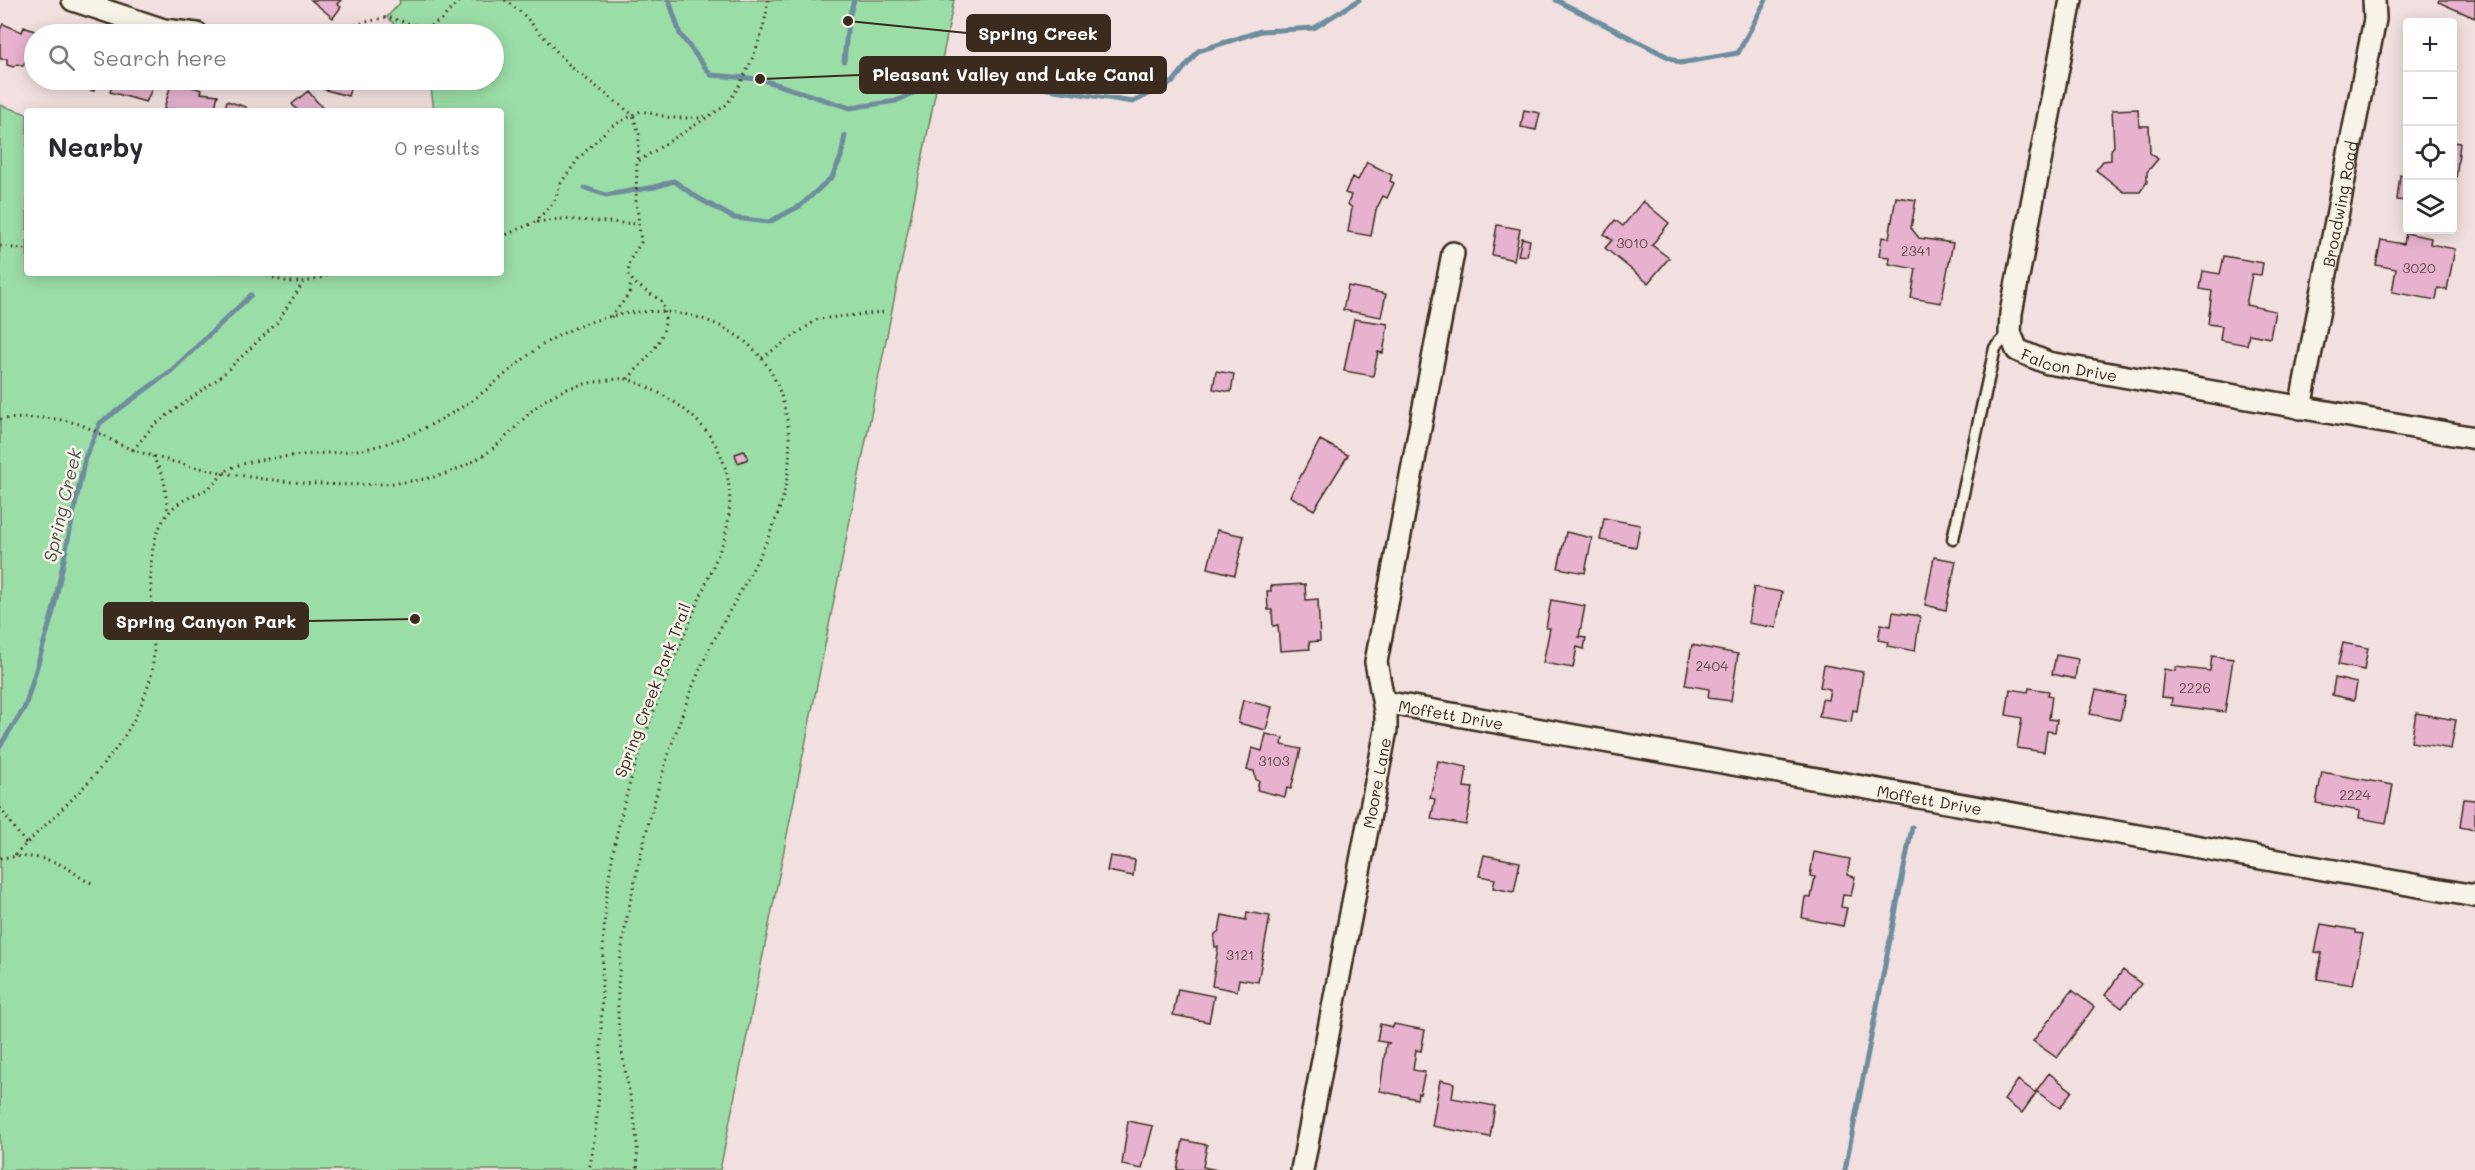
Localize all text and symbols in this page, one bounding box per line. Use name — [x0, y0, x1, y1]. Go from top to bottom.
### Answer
callout: Spring Creek — [967, 15, 1110, 51]
map controls — [2403, 18, 2457, 234]
button: + — [2403, 18, 2457, 72]
text: Spring Creek — [978, 21, 1098, 45]
search box — [24, 24, 504, 90]
icon: search — [45, 41, 78, 74]
text: Search here — [93, 43, 227, 72]
callout: Pleasant Valley and Lake Canal — [860, 57, 1166, 93]
text: Pleasant Valley and Lake Canal — [872, 62, 1154, 86]
button: − — [2403, 72, 2457, 126]
button: locate — [2403, 126, 2457, 180]
text: Nearby — [48, 130, 143, 164]
text: 0 results — [395, 134, 480, 160]
street label: Broadwing Road — [2317, 139, 2362, 269]
button: layers — [2403, 180, 2457, 234]
house number: 3010 — [1616, 233, 1648, 252]
house number: 2341 — [1901, 241, 1931, 260]
house number: 3020 — [2402, 258, 2436, 277]
street label: Falcon Drive — [2018, 343, 2119, 386]
water label: Spring Creek — [37, 446, 87, 564]
street label: Spring Creek Park Trail — [609, 600, 695, 780]
callout: Spring Canyon Park — [104, 603, 308, 639]
text: Spring Canyon Park — [116, 609, 296, 633]
house number: 2404 — [1696, 656, 1729, 675]
house number: 2226 — [2179, 678, 2211, 697]
street label: Moffett Drive — [1397, 694, 1505, 734]
street label: Moore Lane — [1357, 736, 1395, 830]
house number: 3103 — [1258, 751, 1290, 770]
street label: Moffett Drive — [1875, 779, 1984, 819]
house number: 2224 — [2339, 785, 2372, 804]
house number: 3121 — [1226, 945, 1254, 964]

